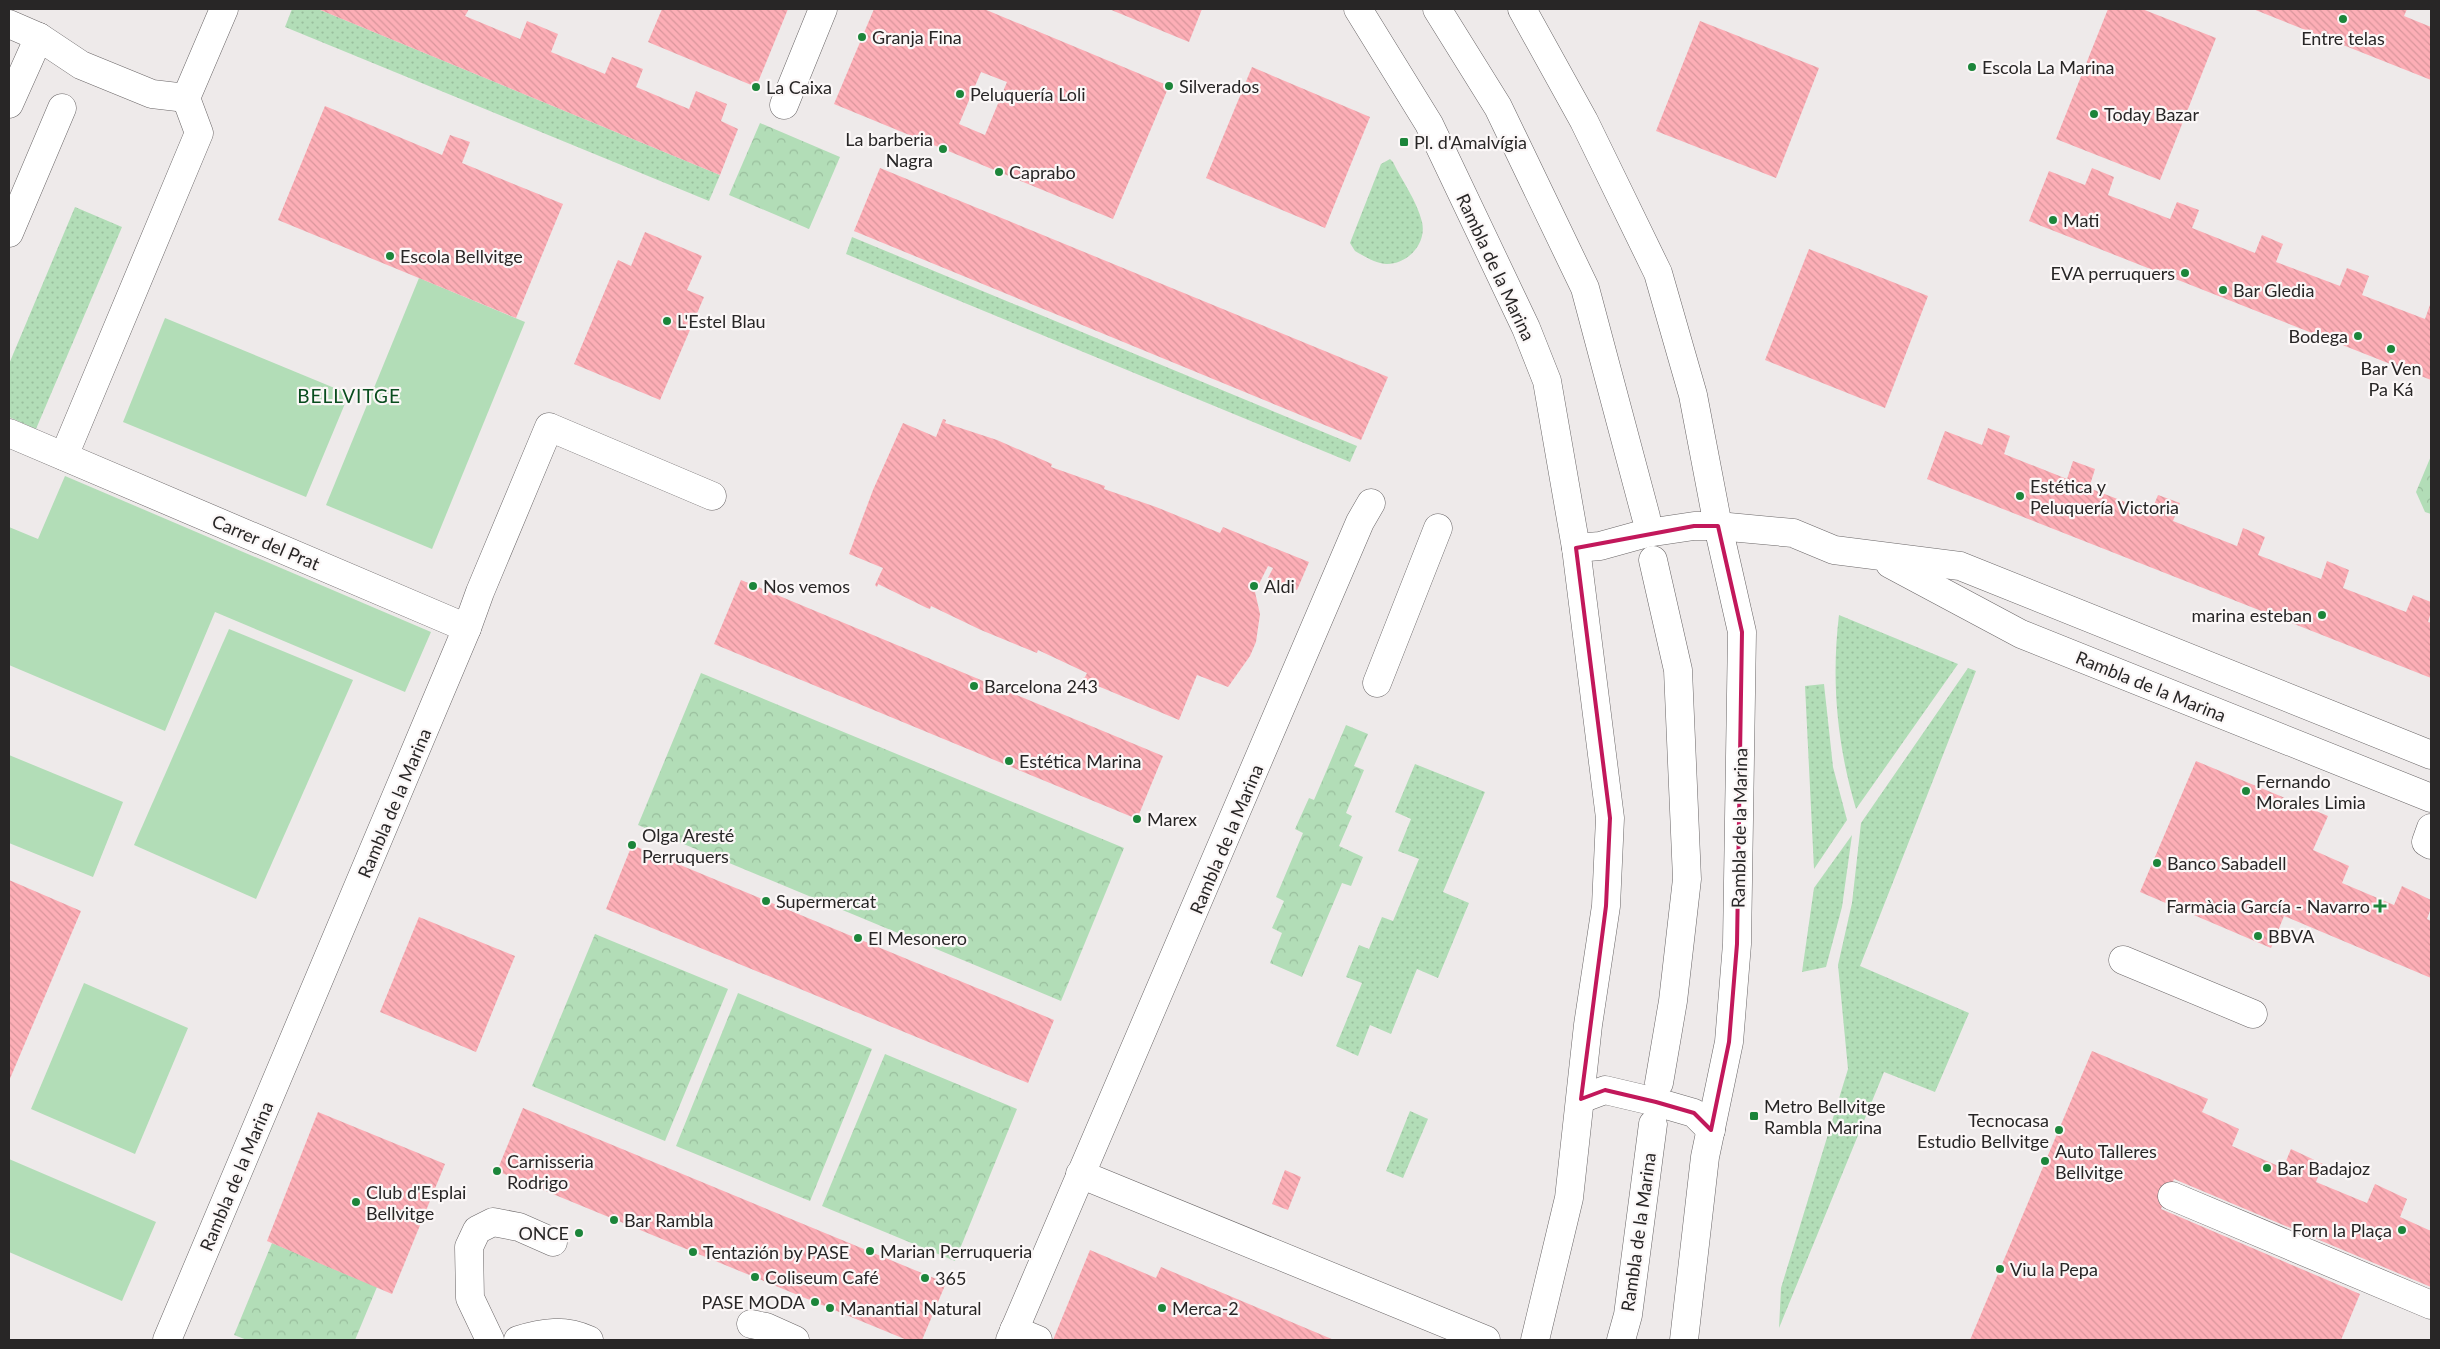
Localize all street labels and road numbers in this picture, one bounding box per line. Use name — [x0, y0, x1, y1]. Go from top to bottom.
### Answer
street label: Rambla de la Marina — [1452, 190, 1540, 344]
street label: Carrer del Prat — [209, 509, 324, 575]
street label: Rambla de la Marina — [2073, 646, 2229, 726]
street label: Rambla de la Marina — [353, 725, 435, 881]
street label: Rambla de la Marina — [1727, 748, 1751, 908]
street label: Rambla de la Marina — [1185, 761, 1267, 917]
street label: Rambla de la Marina — [195, 1098, 277, 1254]
street label: Rambla de la Marina — [1616, 1151, 1660, 1313]

